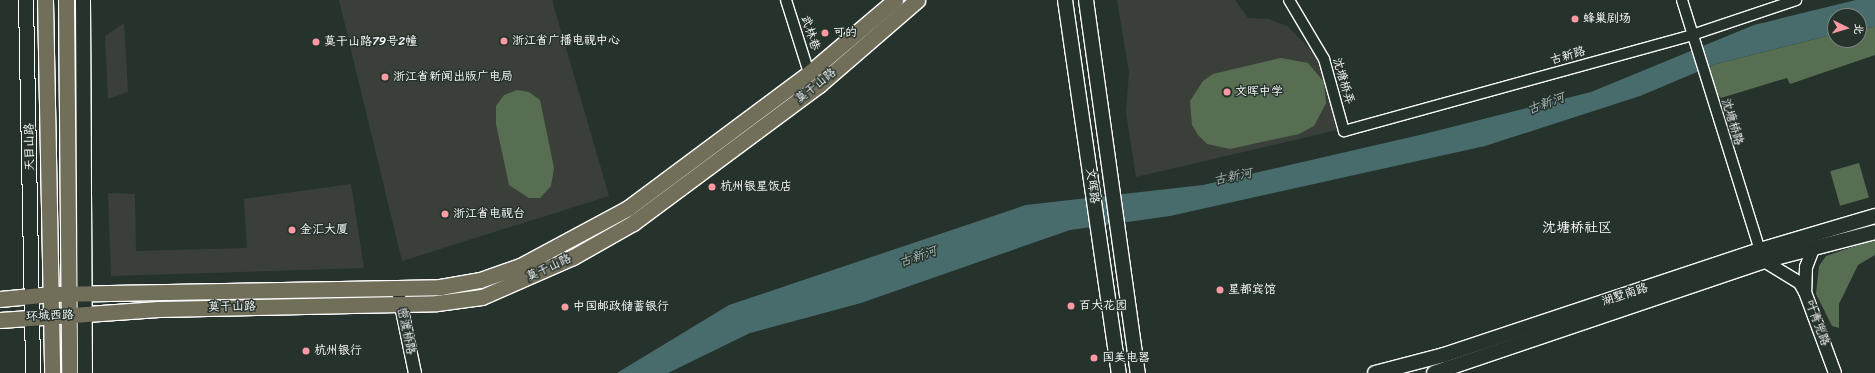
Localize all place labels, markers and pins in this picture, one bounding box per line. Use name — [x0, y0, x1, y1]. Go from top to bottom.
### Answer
place label: 蜂巢剧场 — [1583, 12, 1631, 26]
marker: 蜂巢剧场 — [1570, 14, 1580, 24]
place label: 可的 — [833, 26, 857, 40]
marker: 可的 — [820, 28, 830, 38]
place label: 浙江省广播电视中心 — [512, 34, 620, 48]
place label: 莫干山路79号2幢 — [324, 35, 417, 49]
marker: 浙江省广播电视中心 — [499, 36, 509, 46]
marker: 莫干山路79号2幢 — [311, 37, 321, 47]
place label: 浙江省新闻出版广电局 — [393, 70, 513, 84]
marker: 浙江省新闻出版广电局 — [380, 72, 390, 82]
place label: 文晖中学 — [1235, 85, 1283, 99]
marker: 文晖中学 — [1222, 87, 1232, 97]
place label: 杭州银星饭店 — [720, 180, 792, 194]
marker: 杭州银星饭店 — [707, 182, 717, 192]
place label: 浙江省电视台 — [453, 207, 525, 221]
marker: 浙江省电视台 — [440, 209, 450, 219]
place label: 金汇大厦 — [300, 223, 348, 237]
marker: 金汇大厦 — [287, 225, 297, 235]
place label: 星都宾馆 — [1228, 283, 1276, 297]
marker: 星都宾馆 — [1215, 285, 1225, 295]
place label: 百大花园 — [1079, 299, 1127, 313]
place label: 中国邮政储蓄银行 — [573, 300, 669, 314]
marker: 百大花园 — [1066, 301, 1076, 311]
marker: 中国邮政储蓄银行 — [560, 302, 570, 312]
place label: 杭州银行 — [314, 344, 362, 358]
marker: 杭州银行 — [301, 346, 311, 356]
place label: 国美电器 — [1102, 351, 1150, 365]
marker: 国美电器 — [1089, 353, 1099, 363]

